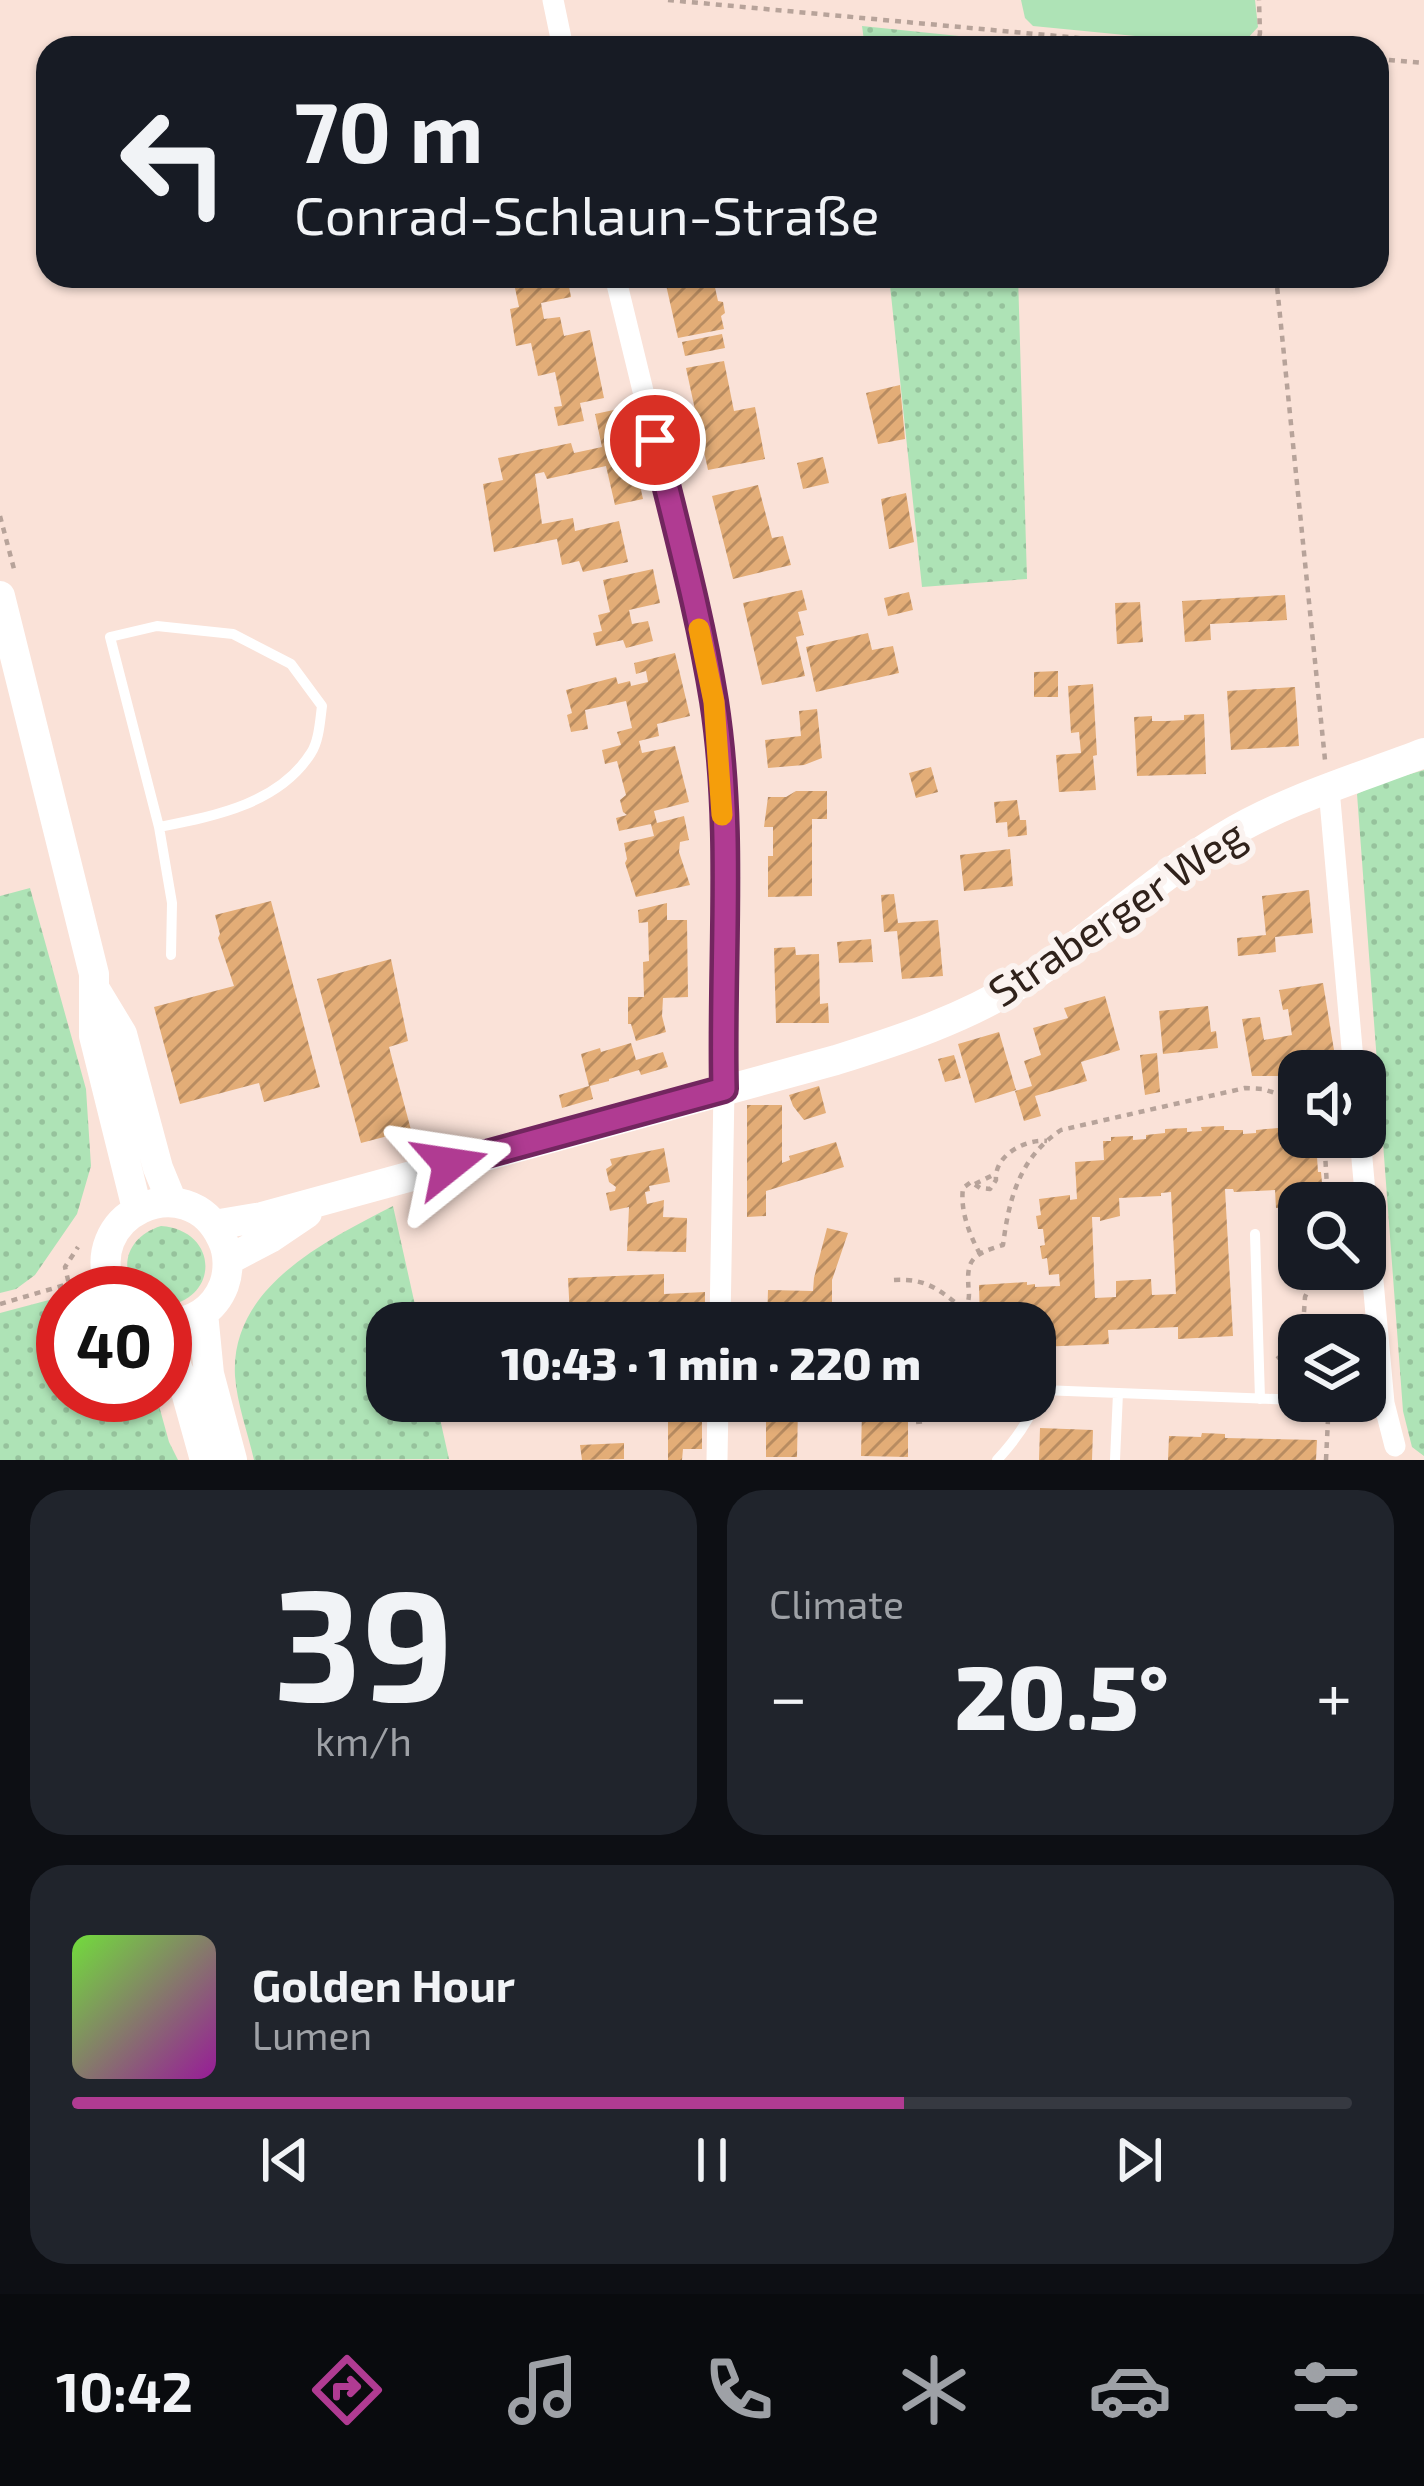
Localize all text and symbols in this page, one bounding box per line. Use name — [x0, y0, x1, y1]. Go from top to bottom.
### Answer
text: 70 m — [294, 79, 484, 180]
icon: left — [96, 84, 252, 240]
text: Conrad-Schlaun-Straße — [294, 181, 879, 246]
pin — [604, 389, 706, 491]
icon: arrive — [622, 407, 688, 473]
street label: Straberger Weg — [978, 807, 1253, 1015]
map controls — [1278, 1050, 1386, 1422]
button: sound — [1278, 1050, 1386, 1158]
position arrow — [387, 1101, 513, 1227]
button: search — [1278, 1182, 1386, 1290]
speed limit sign: 40 — [36, 1266, 192, 1422]
button: layers — [1278, 1314, 1386, 1422]
text: 10:43 · 1 min · 220 m — [501, 1335, 921, 1389]
text: 39 — [273, 1545, 454, 1732]
text: Climate — [769, 1580, 904, 1627]
text: 20.5° — [954, 1640, 1169, 1748]
text: − — [769, 1655, 808, 1734]
text: + — [1316, 1655, 1352, 1734]
text: km/h — [315, 1717, 412, 1764]
text: Golden Hour — [252, 1957, 515, 2011]
text: Lumen — [252, 2011, 372, 2058]
icon: previous — [252, 2127, 318, 2193]
icon: pause — [679, 2127, 745, 2193]
icon: next — [1106, 2127, 1172, 2193]
icon: directions — [305, 2348, 389, 2432]
icon: music — [501, 2348, 585, 2432]
icon: phone — [697, 2348, 781, 2432]
icon: climate — [892, 2348, 976, 2432]
icon: car — [1088, 2348, 1172, 2432]
icon: filters — [1284, 2348, 1368, 2432]
text: 10:42 — [56, 2358, 193, 2423]

